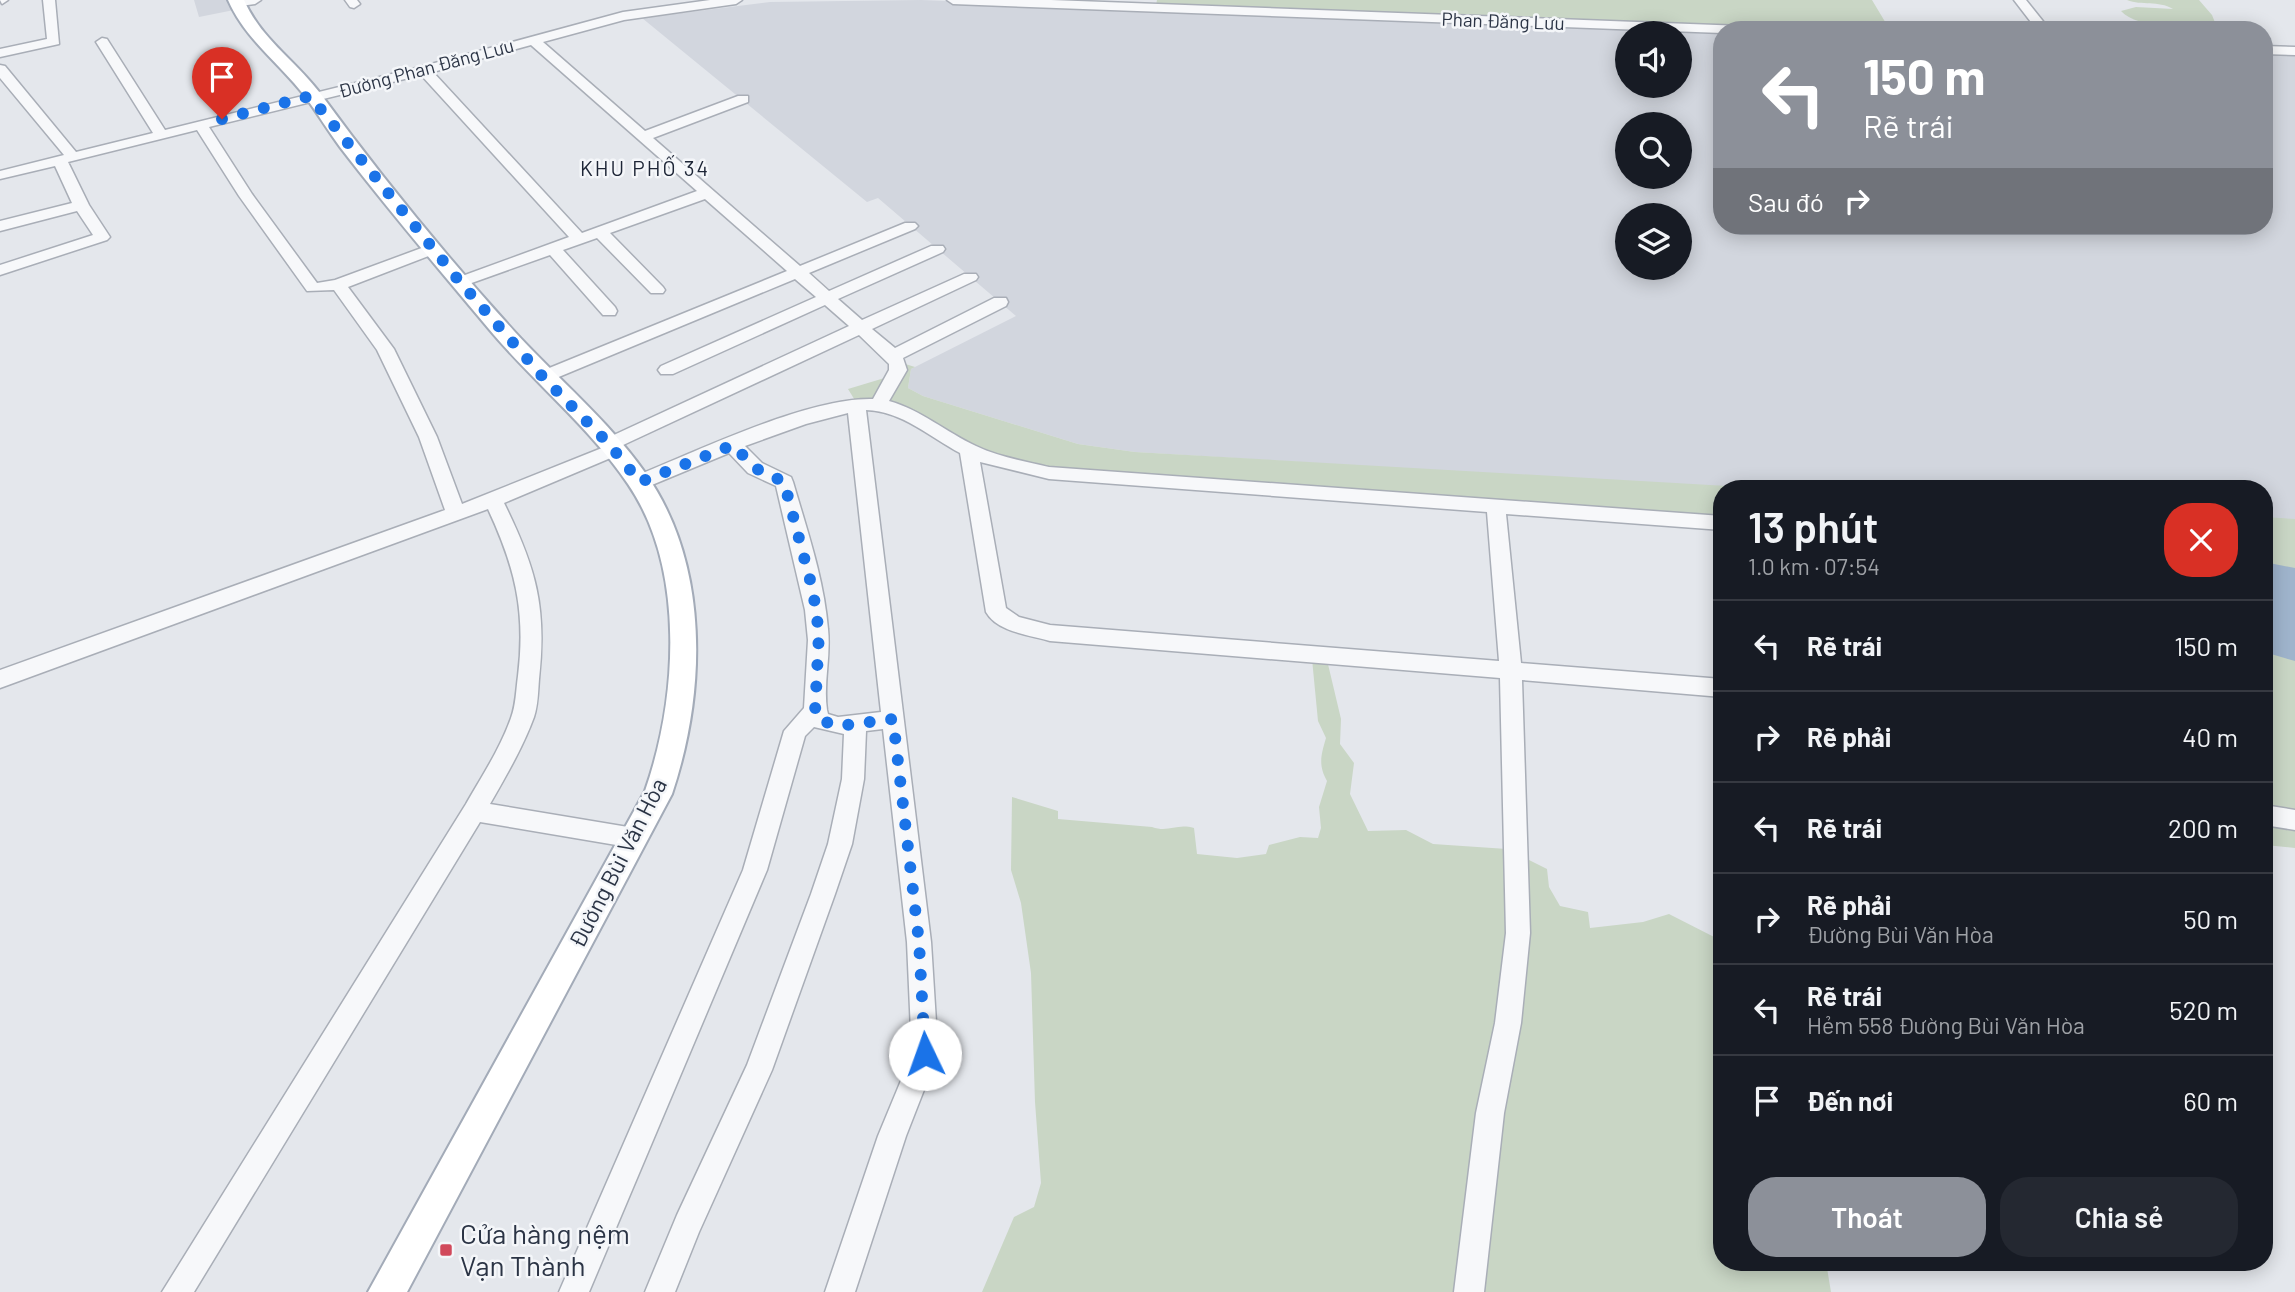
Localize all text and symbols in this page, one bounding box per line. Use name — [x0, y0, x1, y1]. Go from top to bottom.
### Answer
street label: Phan Đăng Lưu — [1441, 7, 1565, 34]
map controls — [1615, 21, 1692, 280]
button: sound — [1615, 21, 1692, 98]
street label: Đường Phan Đăng Lưu — [336, 33, 516, 102]
text: 150 m — [1863, 46, 1985, 105]
pin — [192, 47, 252, 119]
icon: left — [1748, 49, 1839, 140]
icon: arrive — [203, 58, 241, 96]
text: Rẽ trái — [1863, 106, 1954, 144]
button: search — [1615, 112, 1692, 189]
district label: KHU PHỐ 34 — [580, 155, 710, 180]
icon: right — [1838, 182, 1876, 220]
text: Sau đó — [1748, 186, 1824, 217]
button: layers — [1615, 203, 1692, 280]
text: 13 phút — [1748, 501, 1879, 551]
button: close — [2164, 503, 2238, 577]
text: 1.0 km · 07:54 — [1748, 552, 1880, 580]
icon: left — [1748, 627, 1786, 665]
text: Rẽ trái — [1807, 630, 1882, 661]
text: 150 m — [2174, 630, 2238, 661]
icon: right — [1748, 718, 1786, 756]
text: Rẽ phải — [1807, 721, 1891, 752]
text: 40 m — [2182, 721, 2238, 752]
street label: Đường Bùi Văn Hòa — [562, 773, 672, 952]
icon: left — [1748, 809, 1786, 847]
text: Rẽ trái — [1807, 812, 1882, 843]
text: 200 m — [2168, 812, 2238, 843]
text: Rẽ phải — [1807, 889, 1891, 920]
icon: right — [1748, 900, 1786, 938]
text: 50 m — [2183, 903, 2238, 934]
text: Đường Bùi Văn Hòa — [1807, 920, 1994, 948]
text: Rẽ trái — [1807, 980, 1882, 1011]
icon: left — [1748, 991, 1786, 1029]
text: 520 m — [2169, 994, 2238, 1025]
text: Hẻm 558 Đường Bùi Văn Hòa — [1807, 1011, 2085, 1039]
position arrow — [888, 1017, 962, 1091]
icon: arrive — [1748, 1082, 1786, 1120]
text: Đến nơi — [1807, 1085, 1893, 1116]
text: 60 m — [2183, 1085, 2238, 1116]
button: Thoát — [1748, 1177, 1986, 1257]
button: Chia sẻ — [2000, 1177, 2238, 1257]
place label: Cửa hàng nệm Vạn Thành — [460, 1216, 630, 1282]
marker: Cửa hàng nệm Vạn Thành — [438, 1242, 454, 1258]

